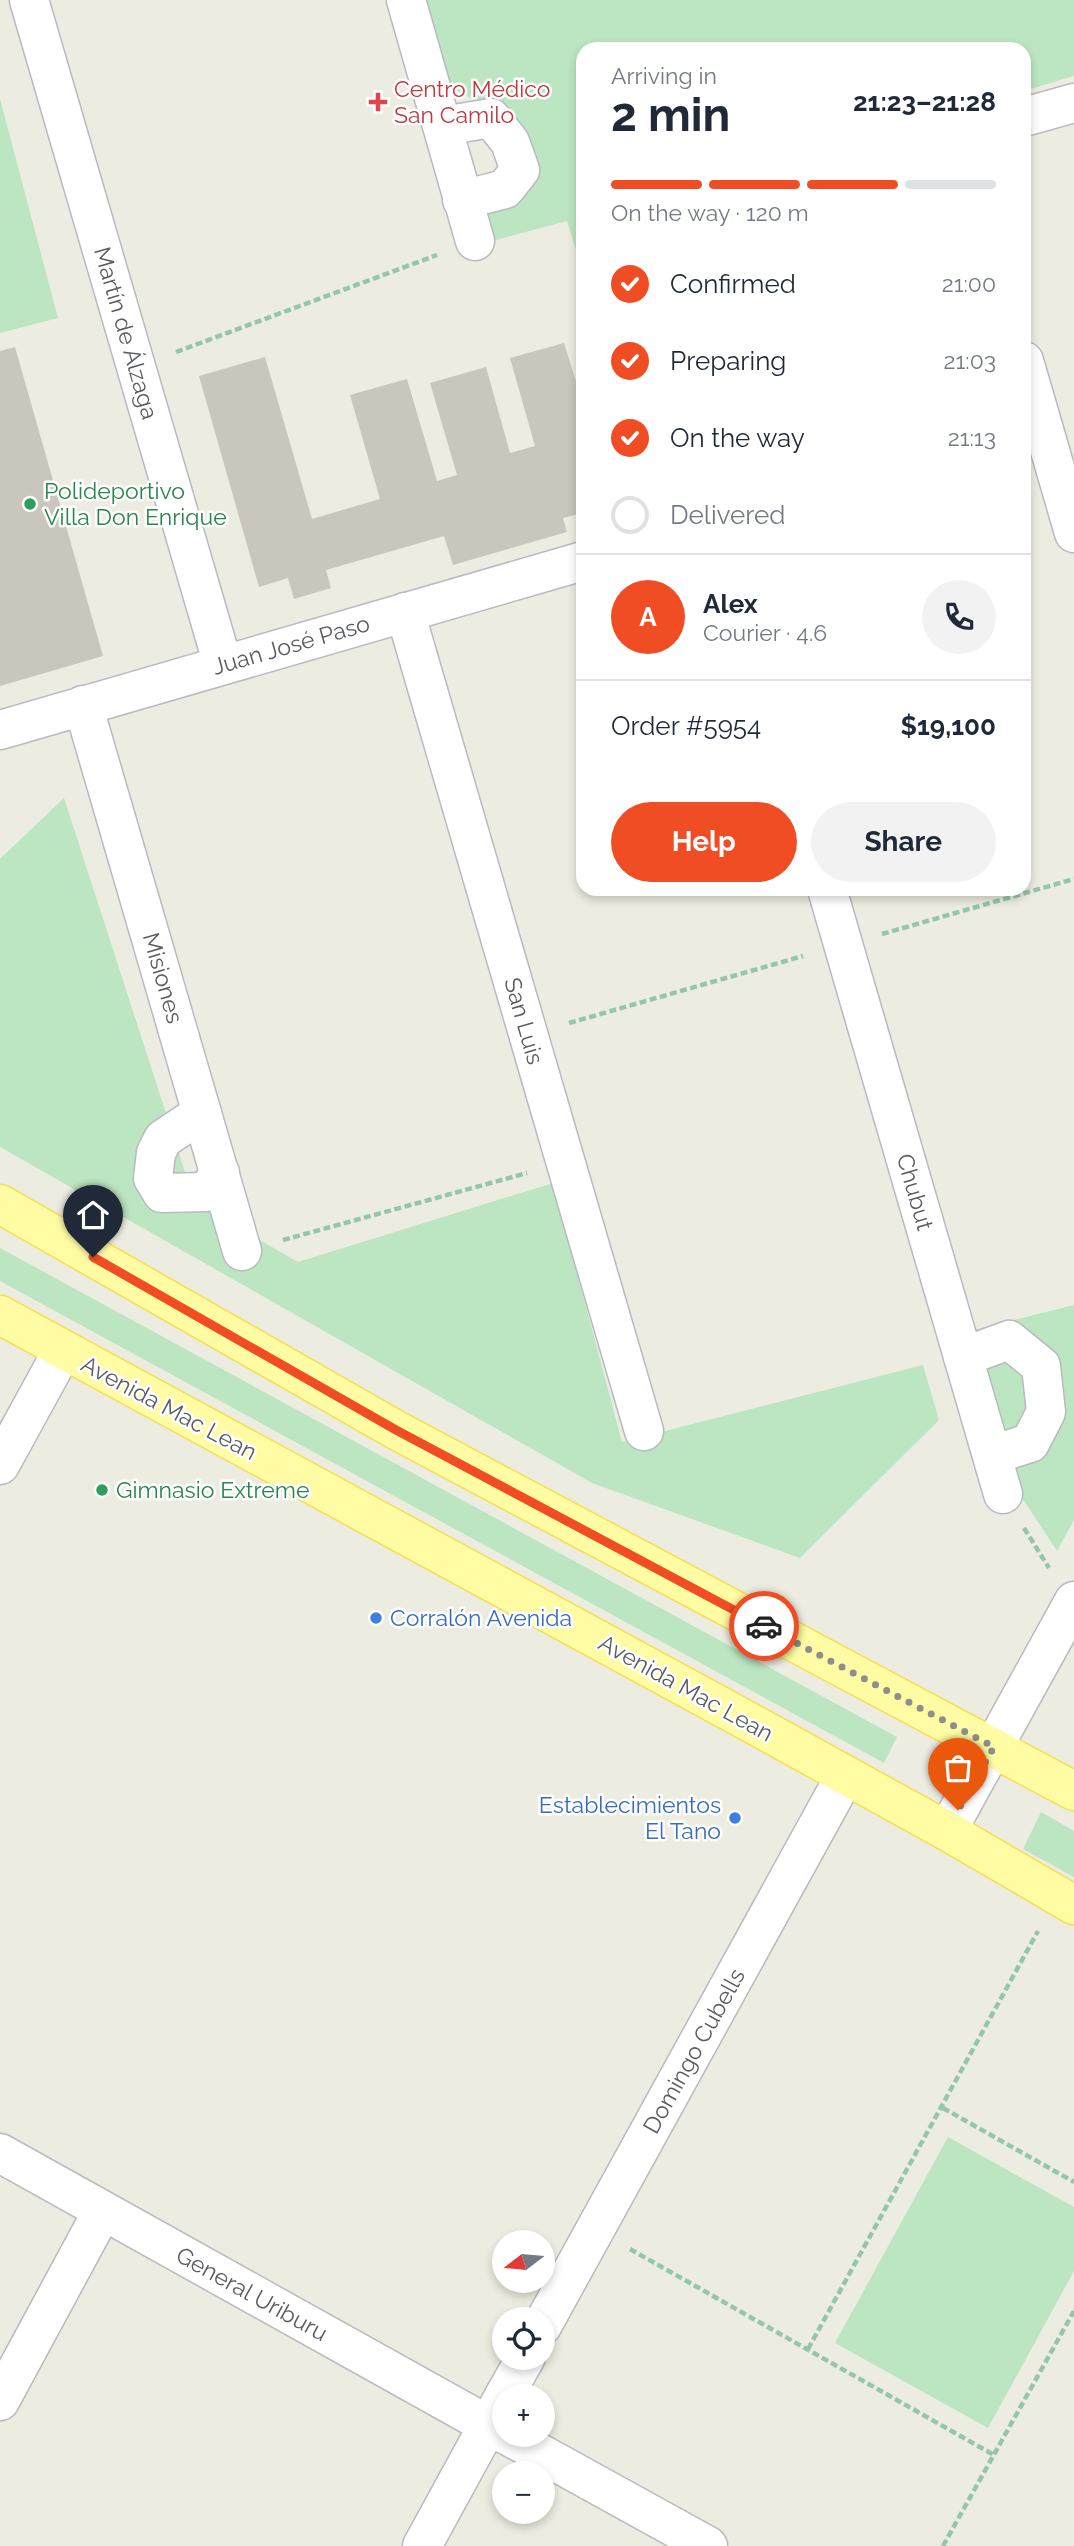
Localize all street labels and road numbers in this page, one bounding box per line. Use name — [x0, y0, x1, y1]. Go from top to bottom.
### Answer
street label: Martín de Álzaga — [89, 244, 164, 422]
street label: Juan José Paso — [209, 609, 373, 680]
street label: Misiones — [138, 929, 189, 1026]
street label: San Luis — [499, 974, 550, 1067]
street label: Chubut — [892, 1150, 939, 1234]
street label: Avenida Mac Lean — [77, 1350, 262, 1465]
street label: Avenida Mac Lean — [594, 1628, 778, 1747]
street label: Domingo Cubells — [637, 1964, 750, 2138]
street label: General Uriburu — [172, 2241, 333, 2346]

